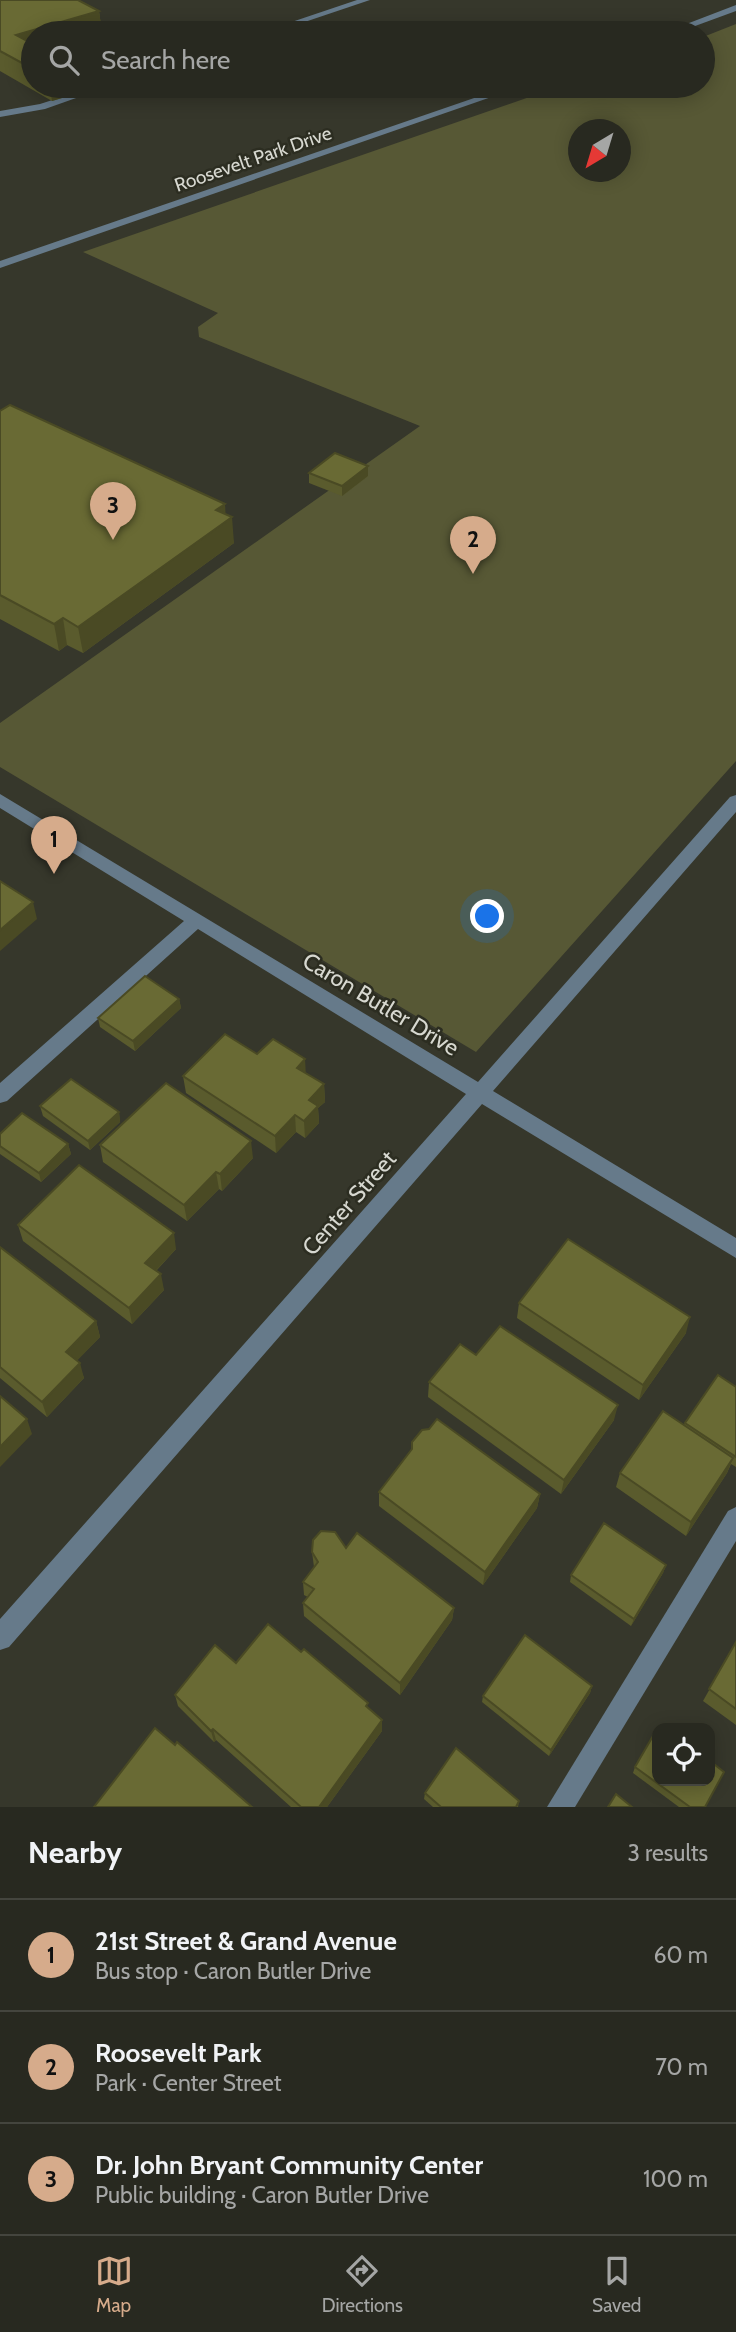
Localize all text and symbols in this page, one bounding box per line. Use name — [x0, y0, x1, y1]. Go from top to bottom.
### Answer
search box — [21, 21, 715, 98]
icon: search — [45, 41, 83, 79]
text: Search here — [101, 44, 230, 76]
north arrow — [568, 119, 631, 182]
street label: Roosevelt Park Drive — [171, 121, 335, 197]
pin: 3 — [90, 482, 136, 540]
pin: 2 — [450, 516, 496, 574]
pin: 1 — [31, 816, 77, 874]
your location — [470, 899, 504, 933]
street label: Caron Butler Drive — [298, 946, 464, 1062]
street label: Center Street — [296, 1145, 402, 1261]
map controls — [652, 1723, 715, 1786]
button: locate — [652, 1723, 715, 1786]
text: Nearby — [28, 1834, 122, 1871]
text: 3 results — [627, 1839, 708, 1867]
text: 21st Street & Grand Avenue — [95, 1925, 397, 1957]
text: 1 — [47, 1941, 55, 1969]
text: 60 m — [654, 1941, 708, 1969]
text: Bus stop · Caron Butler Drive — [95, 1957, 371, 1985]
text: Roosevelt Park — [95, 2037, 262, 2069]
text: 2 — [45, 2053, 57, 2081]
text: 70 m — [655, 2053, 708, 2081]
text: Park · Center Street — [95, 2069, 282, 2097]
text: Dr. John Bryant Community Center — [95, 2149, 483, 2181]
text: 3 — [45, 2165, 57, 2193]
text: 100 m — [643, 2165, 708, 2193]
text: Public building · Caron Butler Drive — [95, 2181, 429, 2209]
tab: Map — [95, 2252, 133, 2317]
tab: Directions — [322, 2252, 403, 2317]
tab: Saved — [592, 2252, 641, 2317]

